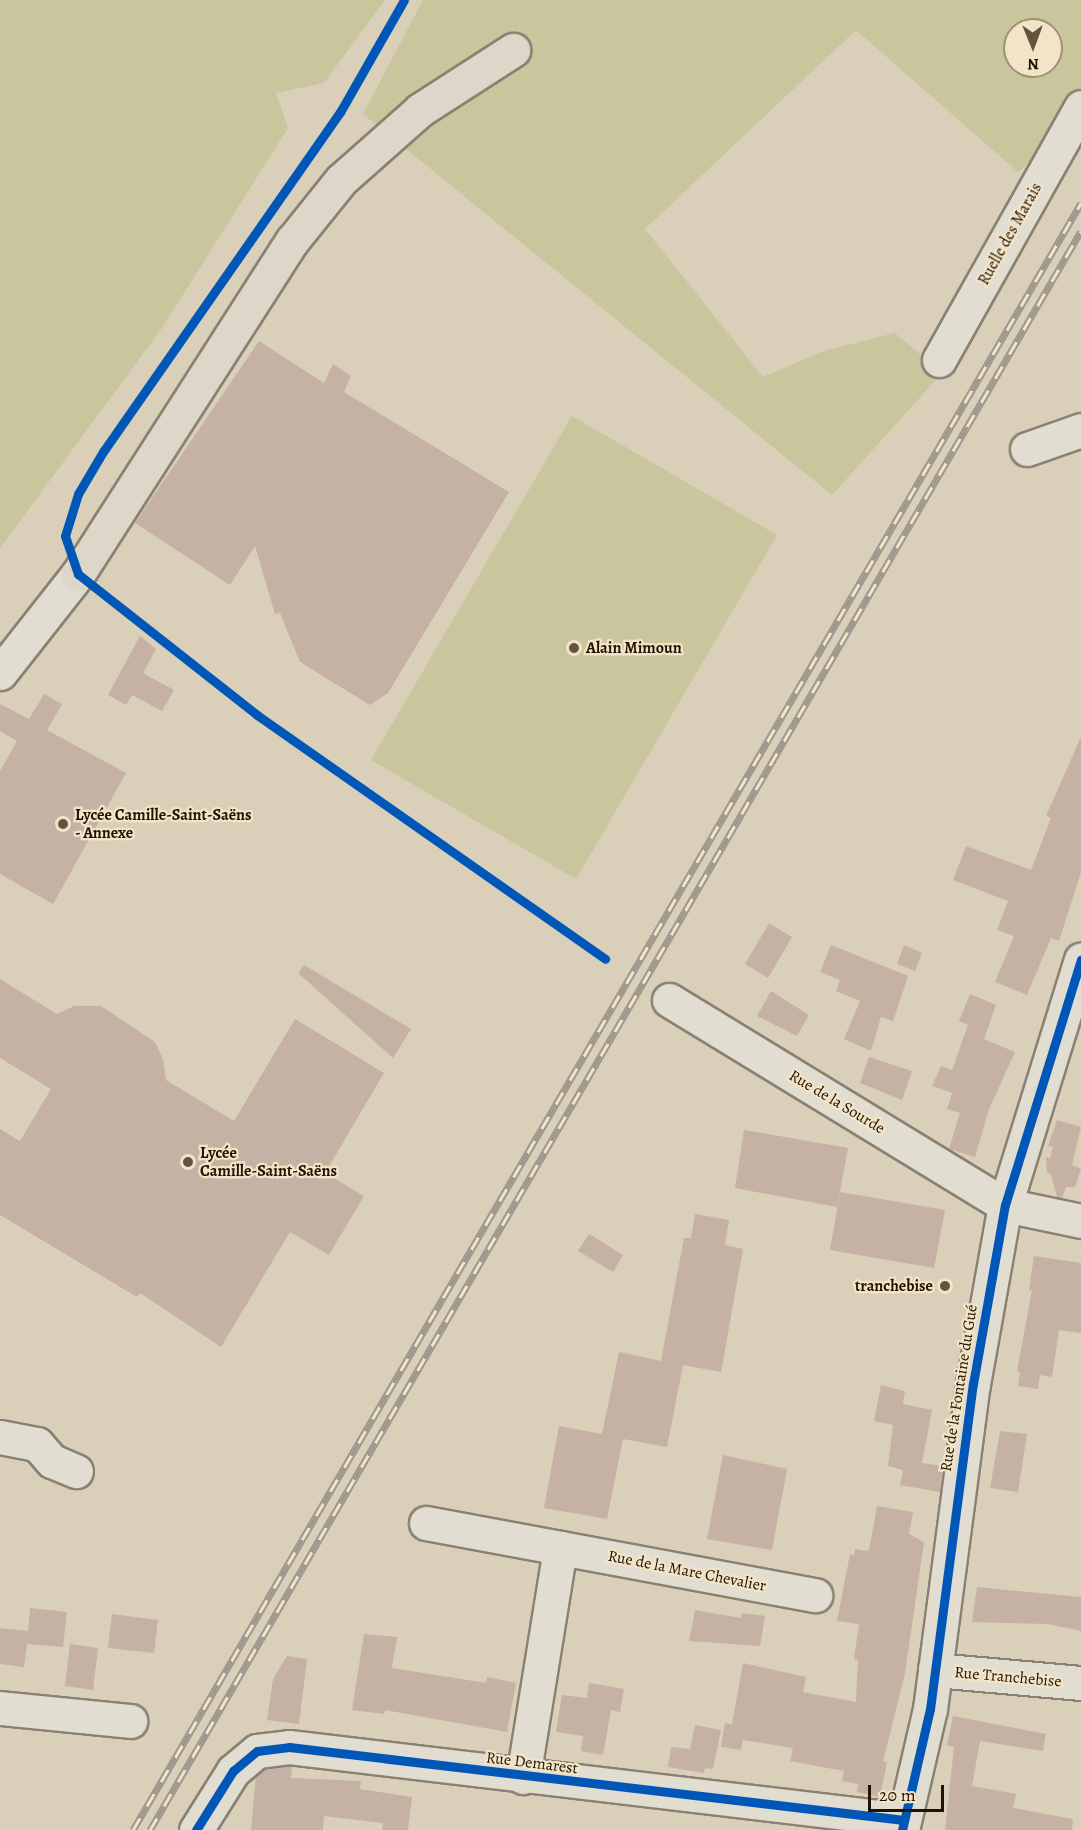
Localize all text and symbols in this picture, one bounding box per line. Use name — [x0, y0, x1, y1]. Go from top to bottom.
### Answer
north arrow — [1003, 18, 1063, 78]
text: N — [1027, 53, 1039, 75]
street label: Ruelle des Marais — [974, 180, 1046, 288]
place label: Alain Mimoun — [586, 638, 682, 658]
marker: Alain Mimoun — [567, 641, 581, 655]
place label: Lycée Camille-Saint-Saëns - Annexe — [75, 805, 252, 843]
marker: Lycée Camille-Saint-Saëns - Annexe — [56, 817, 70, 831]
street label: Rue de la Sourde — [786, 1066, 888, 1138]
place label: Lycée Camille-Saint-Saëns — [200, 1143, 337, 1181]
marker: Lycée Camille-Saint-Saëns — [181, 1155, 195, 1169]
place label: tranchebise — [855, 1276, 933, 1296]
marker: tranchebise — [938, 1279, 952, 1293]
street label: Rue de la Fontaine du Gué — [936, 1303, 982, 1473]
street label: Rue de la Mare Chevalier — [606, 1546, 768, 1596]
street label: Rue Tranchebise — [954, 1663, 1062, 1691]
street label: Rue Demarest — [485, 1748, 579, 1778]
scale bar — [871, 1773, 948, 1811]
text: 20 m — [879, 1783, 916, 1807]

